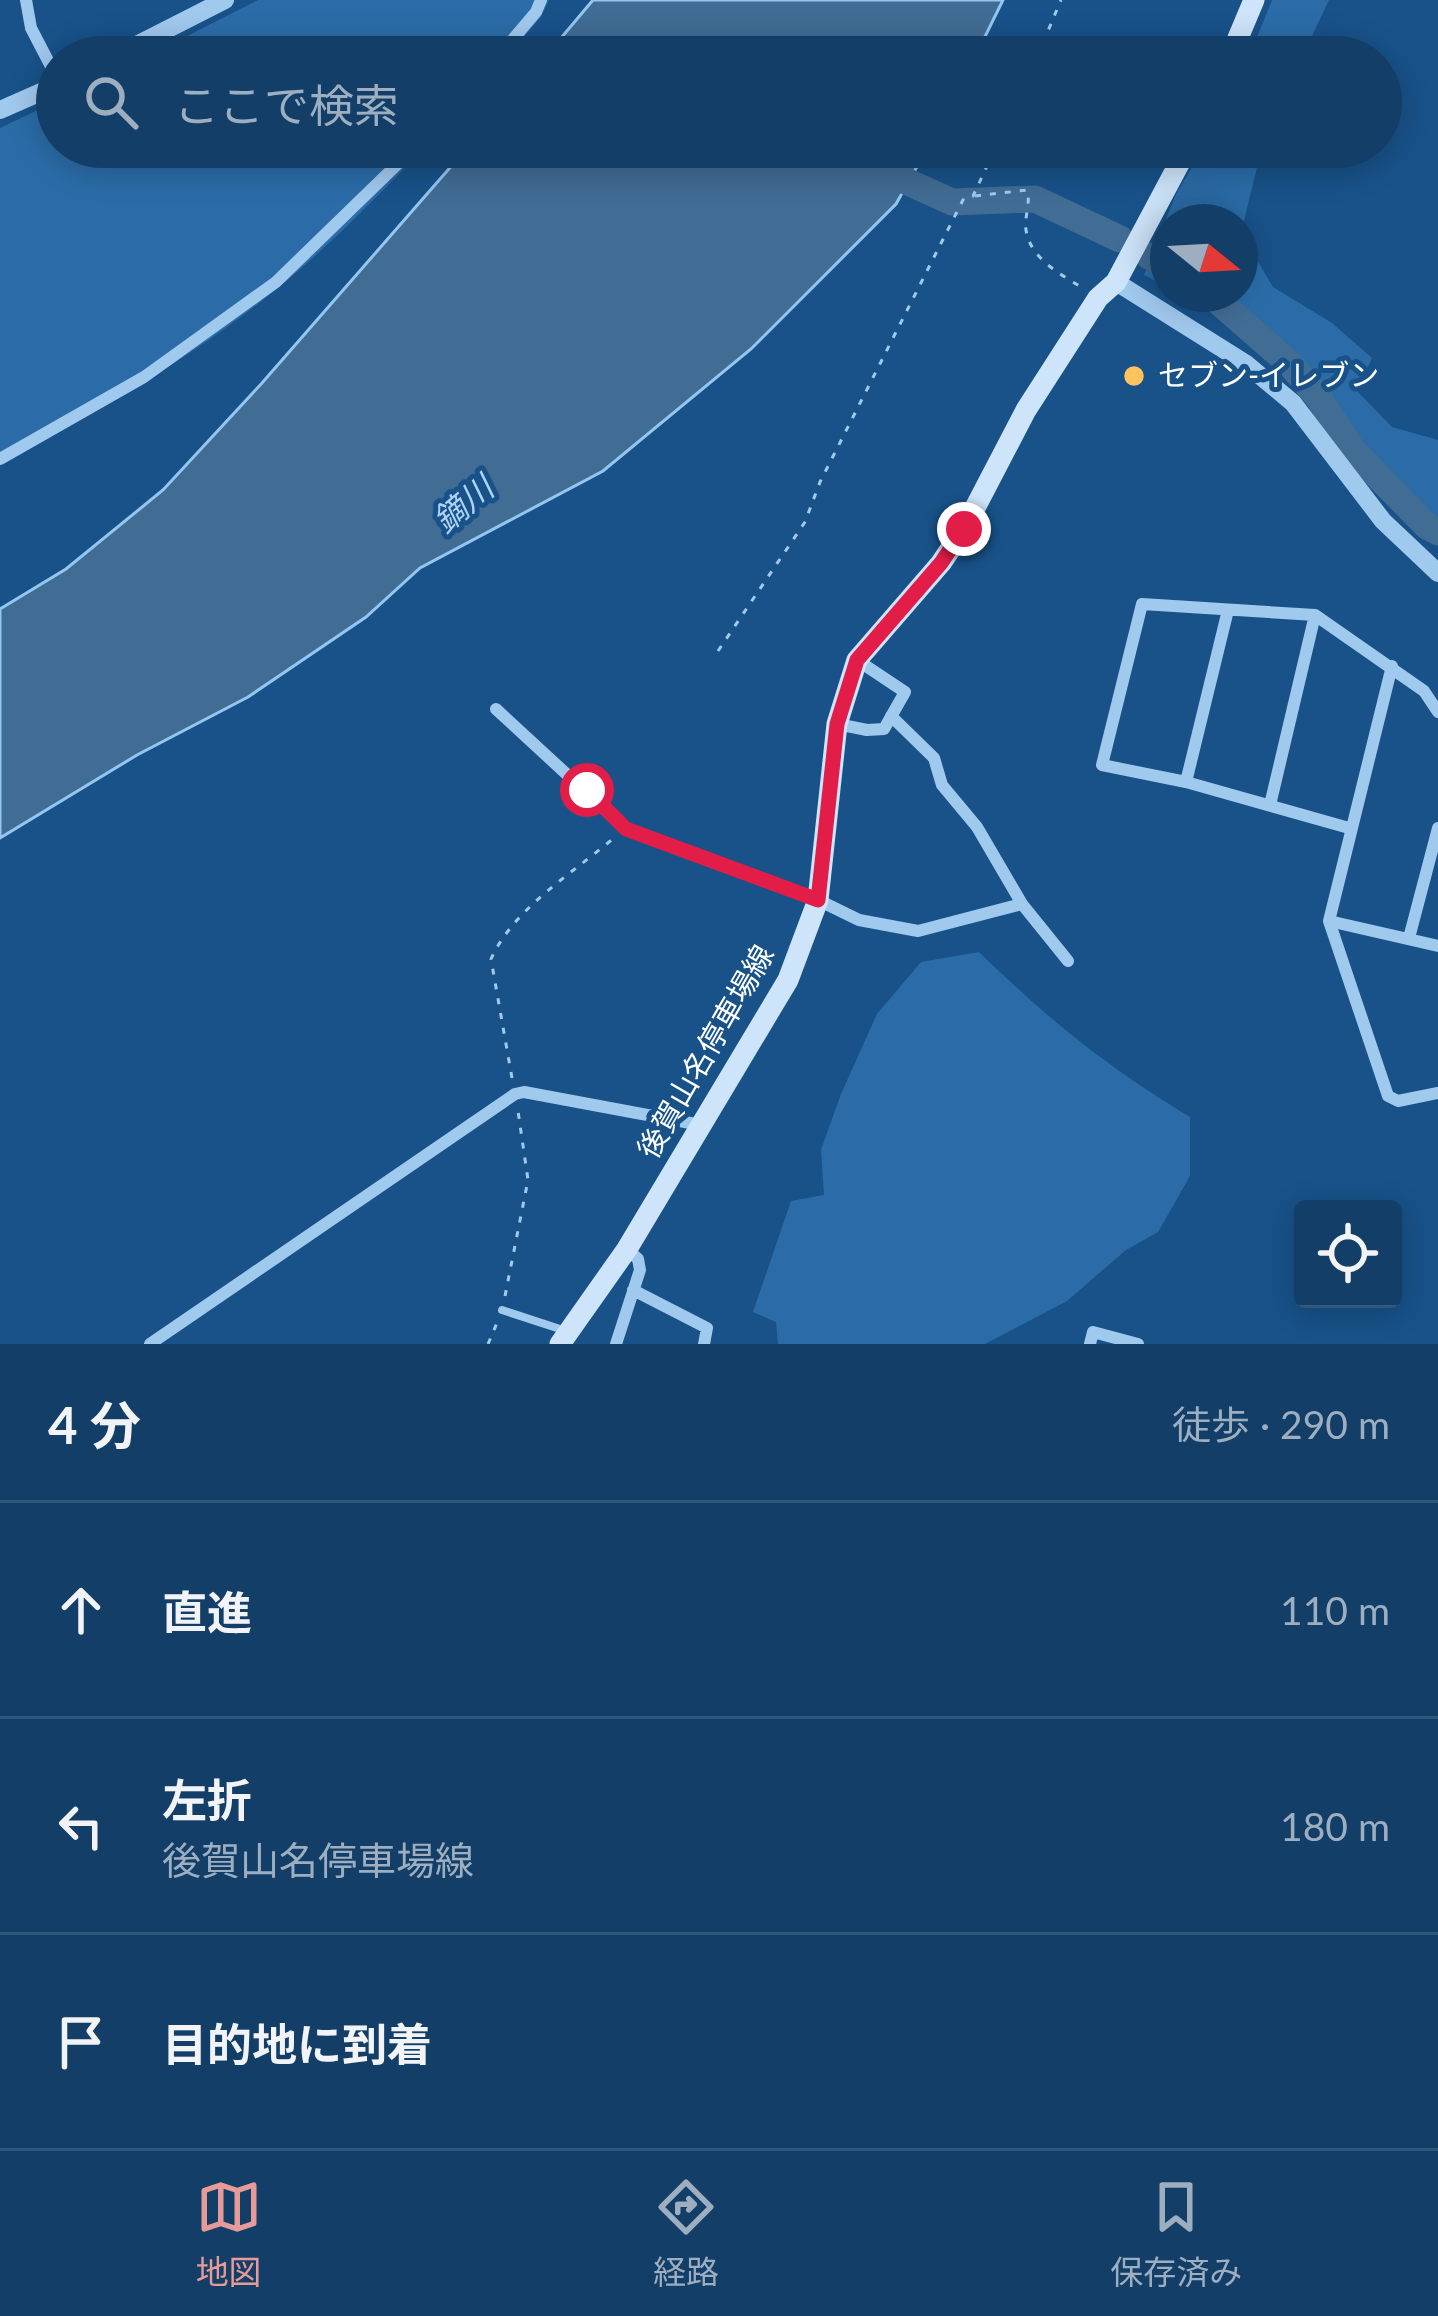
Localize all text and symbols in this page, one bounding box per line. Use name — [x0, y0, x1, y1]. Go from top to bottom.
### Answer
search box — [36, 36, 1402, 168]
icon: search — [78, 69, 144, 135]
text: ここで検索 — [174, 78, 399, 132]
north arrow — [1150, 204, 1258, 312]
place label: セブン-イレブン — [1158, 356, 1379, 392]
marker: セブン-イレブン — [1121, 363, 1147, 389]
water label: 鏑川 — [424, 465, 503, 540]
route end — [937, 502, 991, 556]
route start — [560, 763, 614, 817]
street label: 後賀山名停車場線 — [629, 938, 780, 1164]
map controls — [1294, 1200, 1402, 1308]
button: locate — [1294, 1200, 1402, 1308]
text: 4 分 — [48, 1394, 141, 1455]
text: 徒歩 · 290 m — [1172, 1401, 1390, 1447]
icon: ahead — [48, 1577, 114, 1643]
text: 直進 — [162, 1585, 252, 1639]
text: 110 m — [1280, 1587, 1390, 1633]
text: 左折 — [162, 1773, 252, 1827]
icon: left — [48, 1793, 114, 1859]
text: 180 m — [1280, 1803, 1390, 1849]
text: 後賀山名停車場線 — [162, 1837, 474, 1883]
icon: arrive — [48, 2009, 114, 2075]
text: 目的地に到着 — [162, 2017, 432, 2071]
tab: 地図 — [196, 2174, 262, 2294]
tab: 経路 — [653, 2174, 719, 2294]
tab: 保存済み — [1110, 2174, 1242, 2294]

